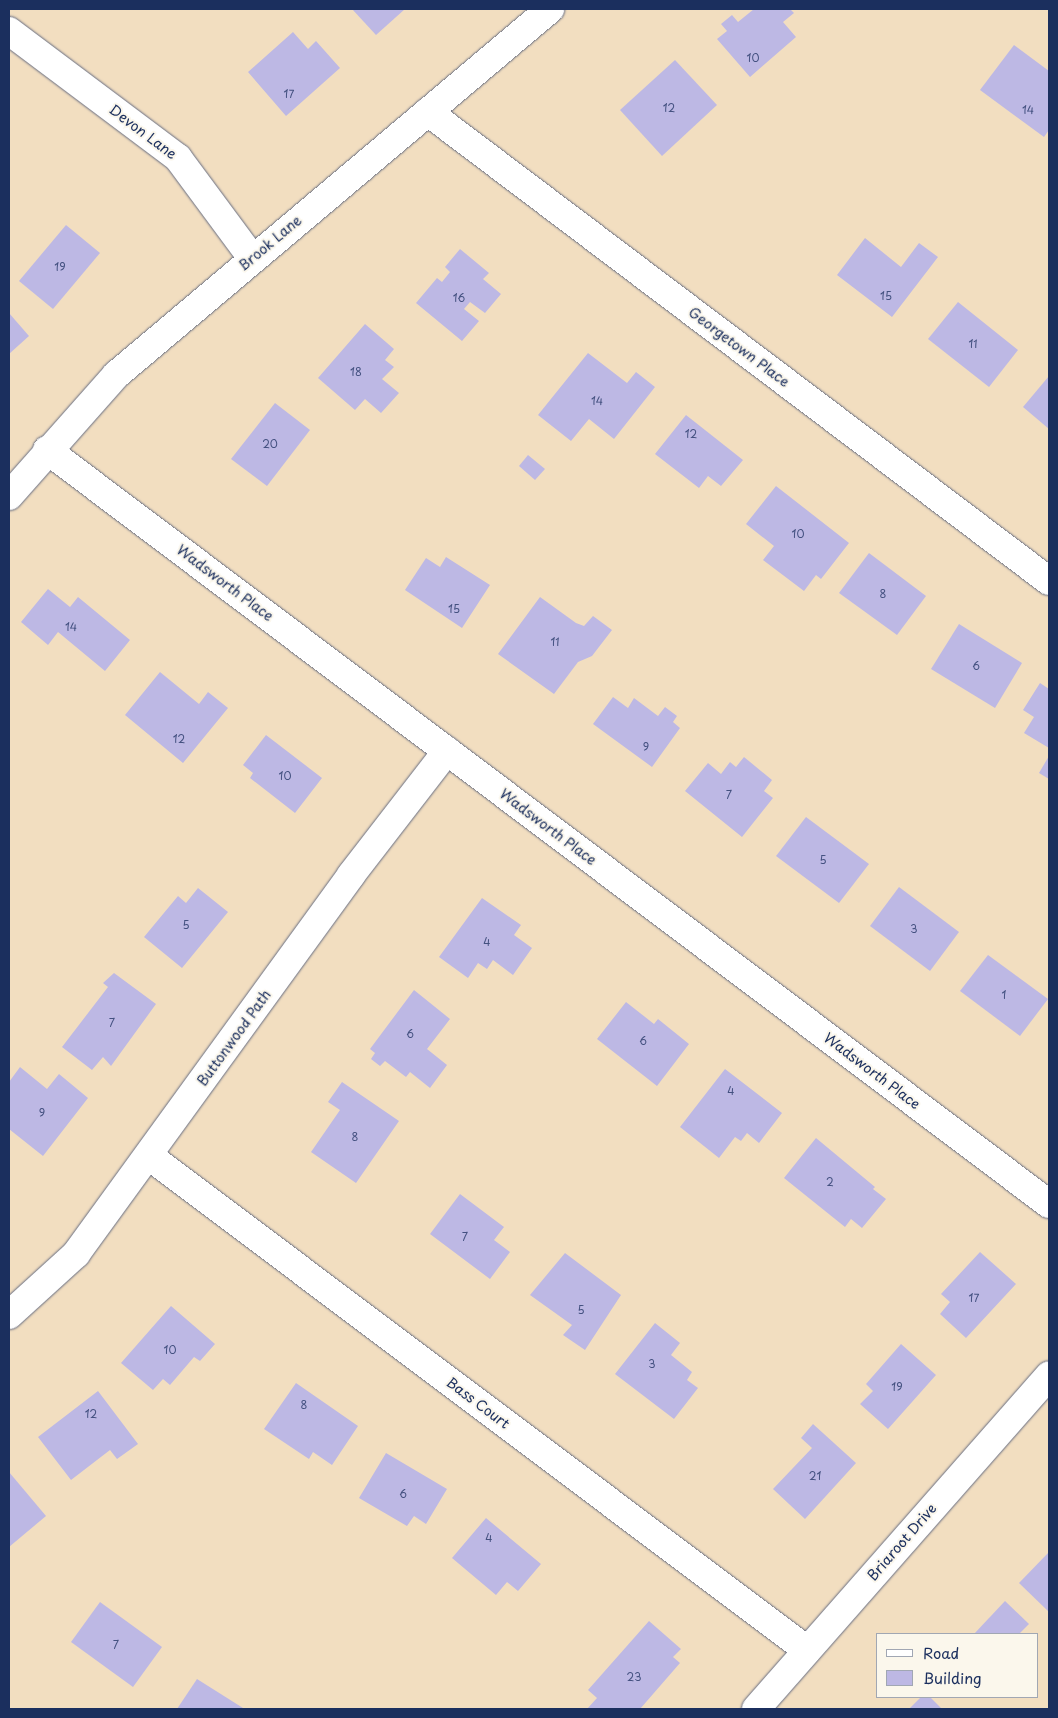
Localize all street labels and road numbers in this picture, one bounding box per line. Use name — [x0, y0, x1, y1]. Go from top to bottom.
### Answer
street label: Devon Lane — [106, 101, 180, 163]
street label: Brook Lane — [235, 212, 305, 274]
street label: Georgetown Place — [686, 304, 792, 390]
street label: Wadsworth Place — [173, 541, 277, 625]
street label: Wadsworth Place — [496, 785, 600, 869]
street label: Buttonwood Path — [193, 987, 275, 1089]
street label: Wadsworth Place — [820, 1029, 924, 1113]
street label: Bass Court — [443, 1374, 513, 1432]
street label: Briaroot Drive — [864, 1500, 940, 1584]

